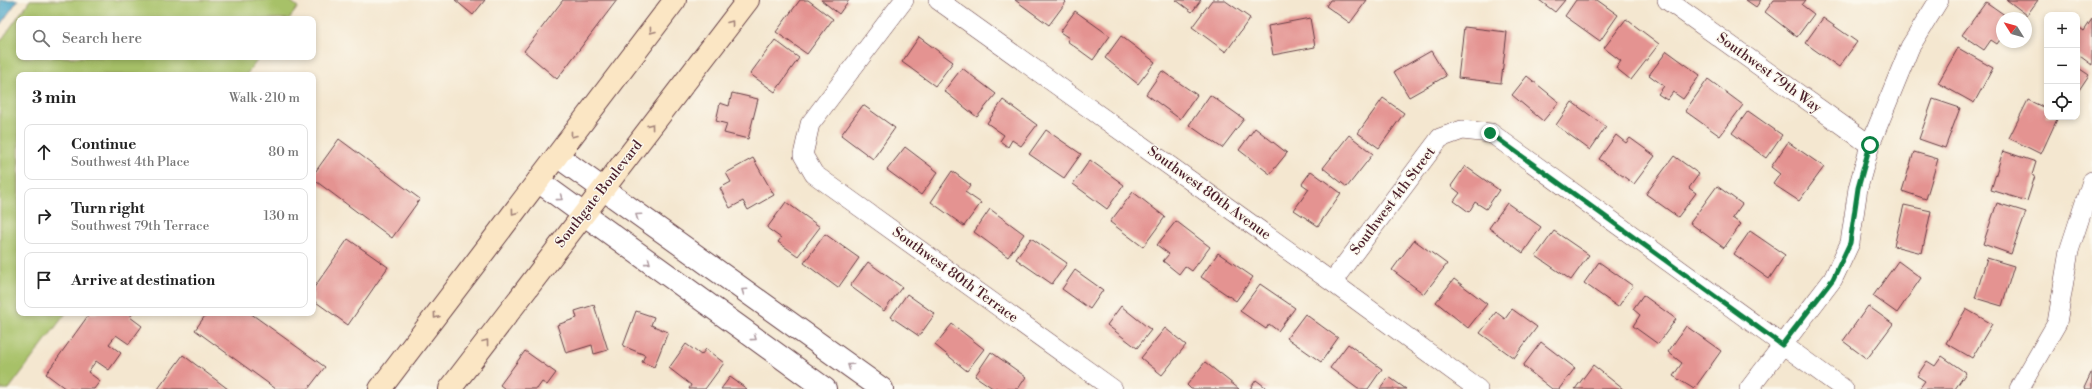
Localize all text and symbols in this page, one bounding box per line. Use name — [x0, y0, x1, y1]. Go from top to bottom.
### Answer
north arrow — [1996, 12, 2032, 48]
map controls — [2044, 12, 2080, 120]
button: + — [2044, 12, 2080, 48]
search box — [16, 16, 316, 60]
one-way arrow — [726, 20, 733, 27]
icon: search — [30, 27, 52, 49]
one-way arrow — [650, 27, 657, 34]
text: Search here — [62, 29, 142, 48]
street label: Southwest 79th Way — [1713, 29, 1825, 117]
button: − — [2044, 48, 2080, 84]
button: locate — [2044, 84, 2080, 120]
text: 3 min — [32, 87, 76, 109]
text: Walk · 210 m — [229, 90, 300, 106]
one-way arrow — [647, 123, 654, 130]
route end — [1481, 124, 1499, 142]
one-way arrow — [571, 130, 578, 137]
text: Continue — [71, 135, 136, 154]
route start — [1861, 136, 1879, 154]
street label: Southgate Boulevard — [552, 137, 647, 251]
icon: ahead — [33, 141, 55, 163]
street label: Southwest 80th Avenue — [1144, 142, 1274, 244]
street label: Southwest 4th Street — [1346, 143, 1440, 259]
text: 80 m — [268, 144, 299, 160]
text: Southwest 4th Place — [71, 154, 190, 170]
one-way arrow — [556, 193, 563, 200]
text: Turn right — [71, 199, 145, 218]
icon: right — [33, 205, 55, 227]
text: 130 m — [264, 208, 299, 224]
one-way arrow — [512, 208, 519, 215]
one-way arrow — [636, 214, 643, 221]
text: Southwest 79th Terrace — [71, 218, 209, 234]
street label: Southwest 80th Terrace — [888, 223, 1022, 327]
one-way arrow — [644, 257, 651, 264]
icon: arrive — [33, 269, 55, 291]
text: Arrive at destination — [71, 271, 215, 290]
one-way arrow — [742, 289, 749, 296]
one-way arrow — [433, 311, 440, 318]
one-way arrow — [750, 333, 757, 341]
one-way arrow — [481, 339, 489, 346]
one-way arrow — [848, 364, 855, 371]

